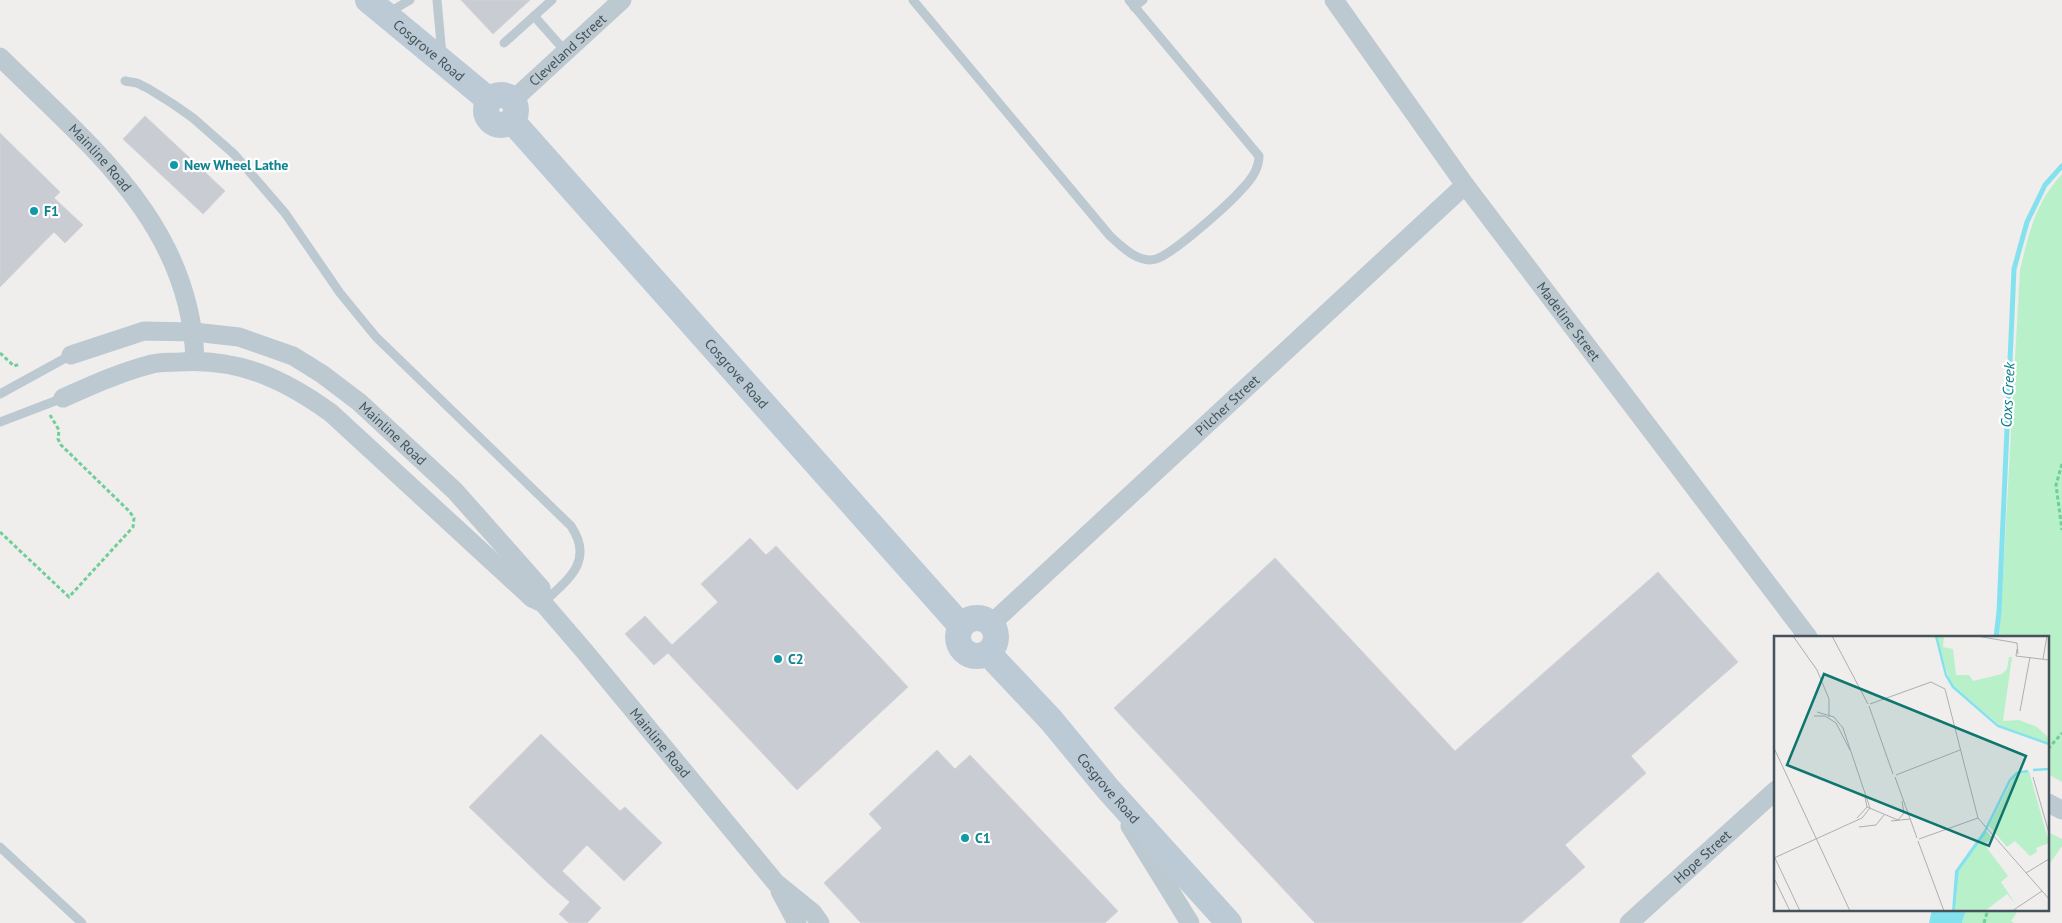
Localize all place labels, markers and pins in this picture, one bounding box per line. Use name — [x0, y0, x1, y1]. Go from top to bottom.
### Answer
place label: New Wheel Lathe — [184, 156, 288, 174]
marker: New Wheel Lathe — [168, 159, 180, 171]
place label: F1 — [44, 202, 59, 220]
marker: F1 — [28, 205, 40, 217]
place label: C2 — [788, 650, 804, 668]
marker: C2 — [772, 653, 784, 665]
place label: C1 — [975, 829, 991, 847]
marker: C1 — [959, 832, 971, 844]

